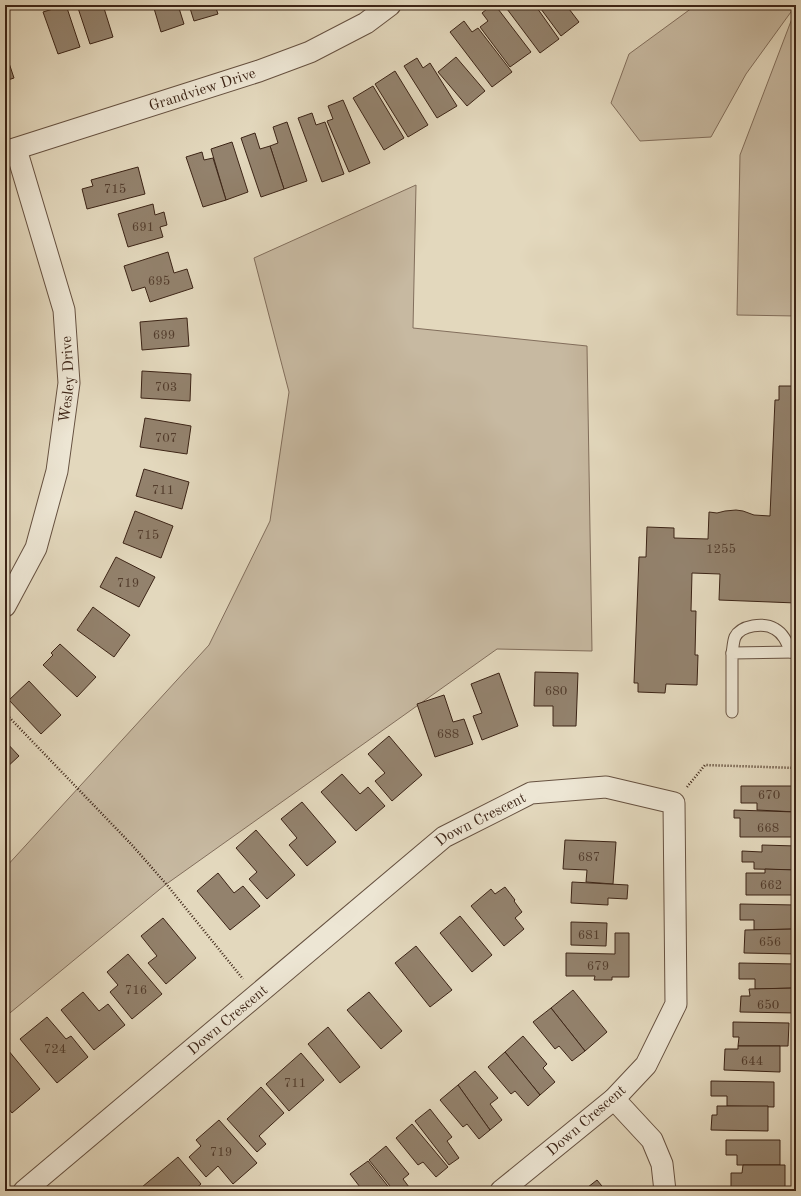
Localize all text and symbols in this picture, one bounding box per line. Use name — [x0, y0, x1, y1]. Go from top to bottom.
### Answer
street label: Grandview Drive — [147, 66, 258, 115]
house number: 715 — [104, 183, 126, 196]
house number: 691 — [132, 221, 154, 234]
house number: 695 — [148, 275, 170, 288]
house number: 699 — [153, 329, 175, 342]
street label: Wesley Drive — [58, 335, 78, 424]
house number: 703 — [155, 381, 177, 394]
house number: 707 — [155, 432, 177, 445]
house number: 711 — [152, 484, 174, 497]
house number: 715 — [137, 529, 159, 542]
house number: 1255 — [706, 543, 736, 556]
house number: 719 — [117, 577, 139, 590]
house number: 680 — [545, 685, 567, 698]
house number: 688 — [437, 728, 459, 741]
house number: 670 — [758, 789, 780, 802]
street label: Down Crescent — [433, 791, 529, 850]
house number: 668 — [757, 822, 779, 835]
house number: 687 — [578, 851, 600, 864]
house number: 662 — [760, 879, 782, 892]
house number: 681 — [578, 929, 600, 942]
house number: 656 — [759, 936, 781, 949]
house number: 679 — [587, 960, 609, 973]
street label: Down Crescent — [186, 983, 271, 1058]
house number: 716 — [125, 984, 147, 997]
house number: 650 — [757, 999, 779, 1012]
house number: 724 — [44, 1043, 66, 1056]
house number: 644 — [741, 1055, 763, 1068]
house number: 711 — [284, 1077, 306, 1090]
street label: Down Crescent — [545, 1083, 629, 1159]
house number: 719 — [210, 1146, 232, 1159]

